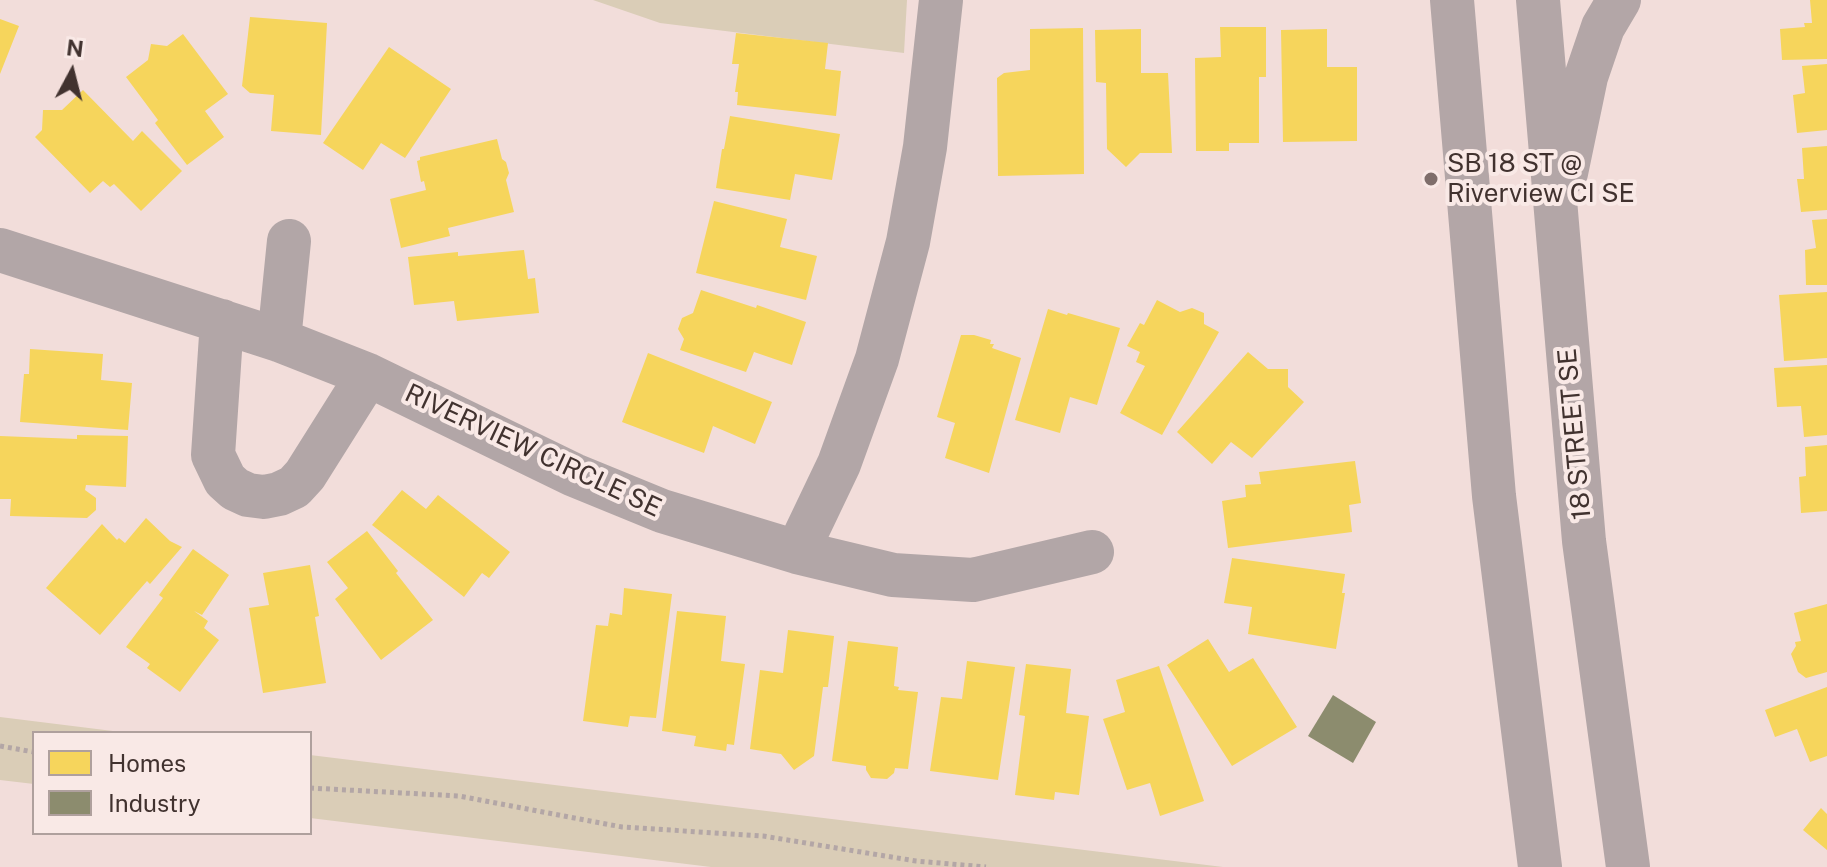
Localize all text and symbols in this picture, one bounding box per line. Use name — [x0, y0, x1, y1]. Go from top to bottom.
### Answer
north arrow — [32, 32, 112, 112]
text: N — [65, 34, 85, 62]
place label: SB 18 ST @ Riverview CI SE — [1447, 148, 1635, 210]
marker: SB 18 ST @ Riverview CI SE — [1422, 170, 1440, 188]
street label: 18 STREET SE — [1552, 347, 1598, 521]
street label: RIVERVIEW CIRCLE SE — [400, 378, 666, 524]
legend — [32, 731, 312, 835]
text: Homes — [108, 749, 186, 777]
text: Industry — [108, 789, 201, 817]

